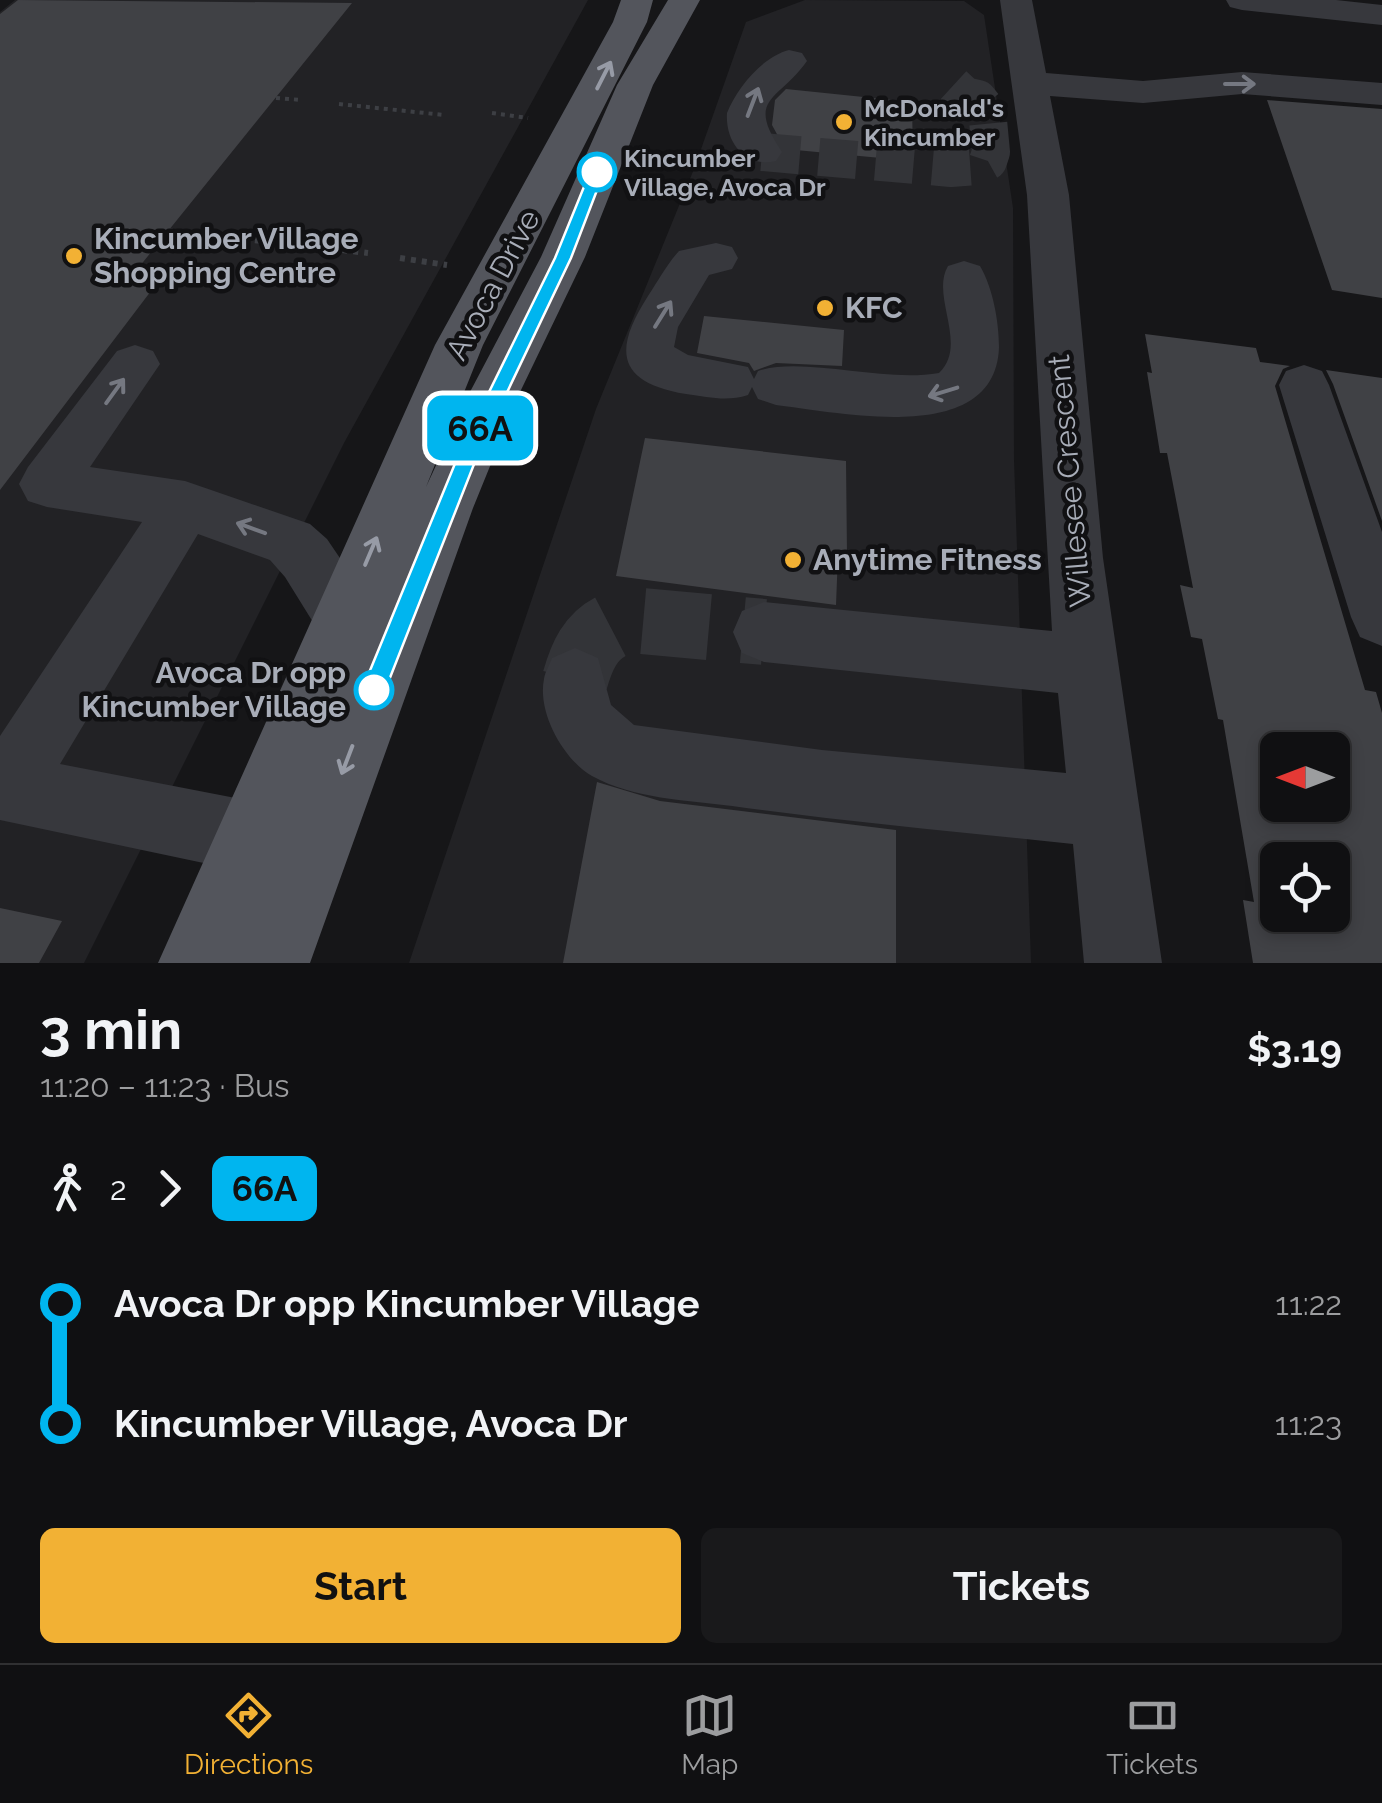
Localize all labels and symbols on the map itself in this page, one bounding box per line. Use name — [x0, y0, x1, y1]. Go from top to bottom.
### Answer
one-way arrow — [595, 60, 614, 90]
one-way arrow — [1222, 74, 1255, 94]
one-way arrow — [745, 88, 763, 118]
place label: McDonald's Kincumber — [864, 93, 1004, 152]
marker: McDonald's Kincumber — [833, 111, 855, 133]
place label: Kincumber Village, Avoca Dr — [624, 143, 826, 202]
marker: Kincumber Village, Avoca Dr — [578, 153, 616, 191]
street label: Avoca Drive — [438, 204, 547, 366]
place label: Kincumber Village Shopping Centre — [94, 221, 359, 290]
marker: Kincumber Village Shopping Centre — [63, 245, 85, 267]
place label: KFC — [845, 290, 903, 325]
marker: KFC — [814, 297, 836, 319]
one-way arrow — [652, 300, 673, 328]
street label: Willesee Crescent — [1041, 353, 1098, 609]
one-way arrow — [104, 378, 125, 405]
one-way arrow — [928, 384, 959, 402]
line badge: 66A — [422, 396, 538, 460]
one-way arrow — [236, 518, 267, 536]
one-way arrow — [363, 536, 381, 567]
place label: Anytime Fitness — [813, 542, 1042, 577]
marker: Anytime Fitness — [782, 549, 804, 571]
place label: Avoca Dr opp Kincumber Village — [81, 655, 346, 724]
marker: Avoca Dr opp Kincumber Village — [355, 671, 393, 709]
north arrow — [1260, 732, 1350, 822]
one-way arrow — [337, 744, 355, 775]

